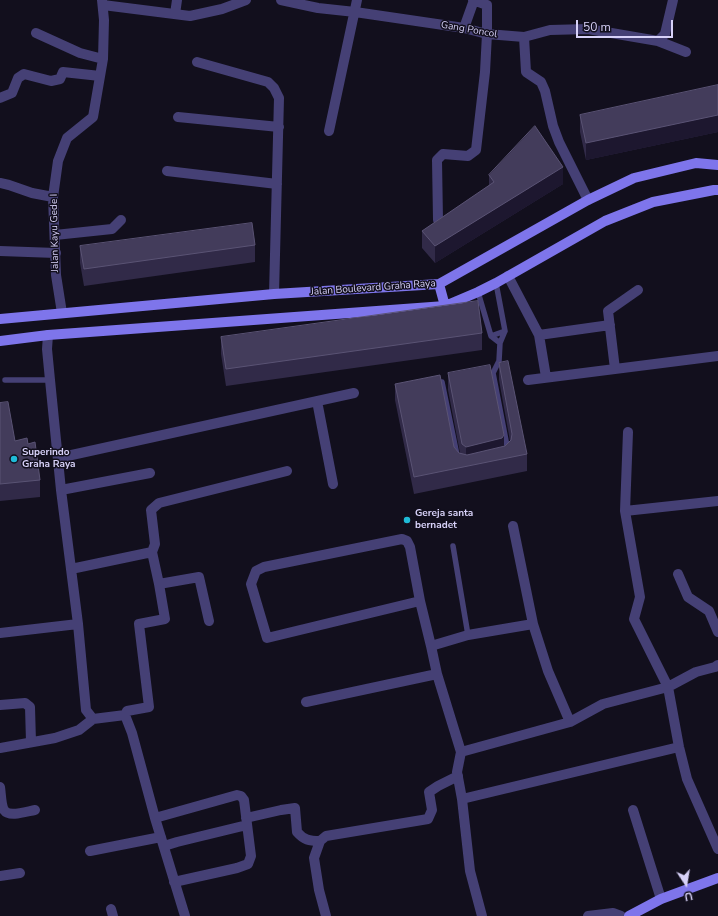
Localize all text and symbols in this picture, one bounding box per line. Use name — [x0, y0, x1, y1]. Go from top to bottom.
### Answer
scale bar — [578, 12, 675, 38]
street label: Gang Poncol — [440, 19, 498, 41]
text: 50 m — [583, 19, 611, 35]
street label: Jalan Kayu Gede I — [48, 194, 62, 272]
street label: Jalan Boulevard Graha Raya — [310, 278, 436, 298]
place label: Superindo Graha Raya — [22, 447, 76, 470]
marker: Superindo Graha Raya — [9, 454, 19, 464]
place label: Gereja santa bernadet — [415, 508, 473, 532]
marker: Gereja santa bernadet — [402, 515, 412, 525]
north arrow — [666, 864, 706, 904]
text: U — [683, 888, 694, 904]

